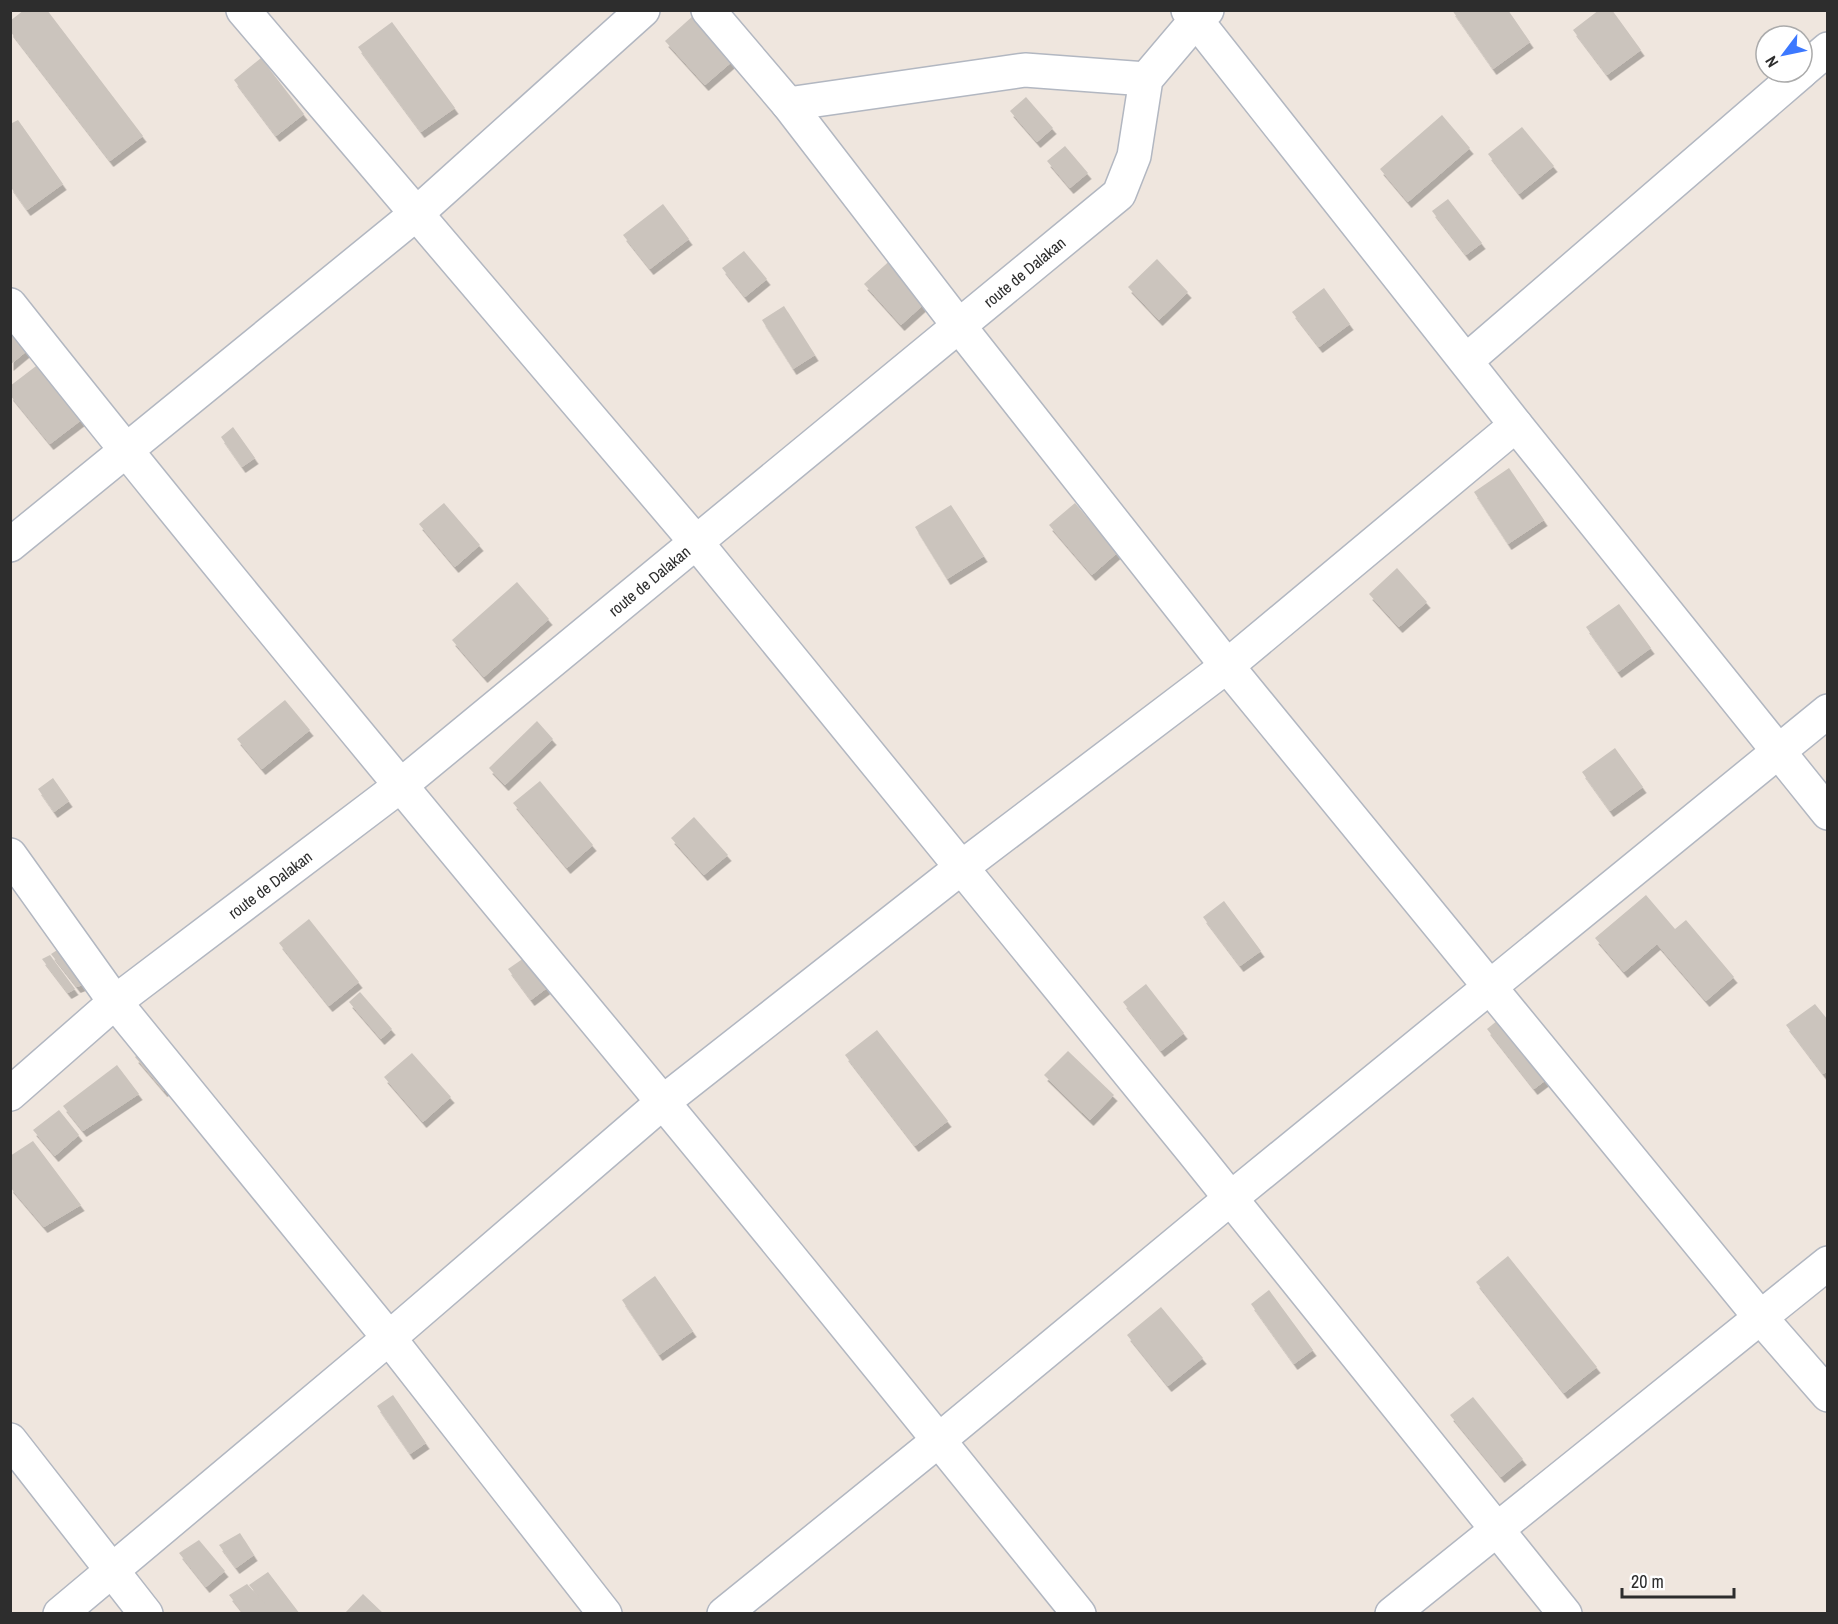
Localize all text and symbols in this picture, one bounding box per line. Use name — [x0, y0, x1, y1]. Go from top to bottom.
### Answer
north arrow — [1754, 24, 1814, 84]
text: N — [1759, 52, 1783, 72]
street label: route de Dalakan — [979, 232, 1070, 312]
street label: route de Dalakan — [604, 541, 695, 621]
street label: route de Dalakan — [223, 846, 316, 924]
scale bar — [1622, 1561, 1734, 1599]
text: 20 m — [1631, 1569, 1664, 1594]

